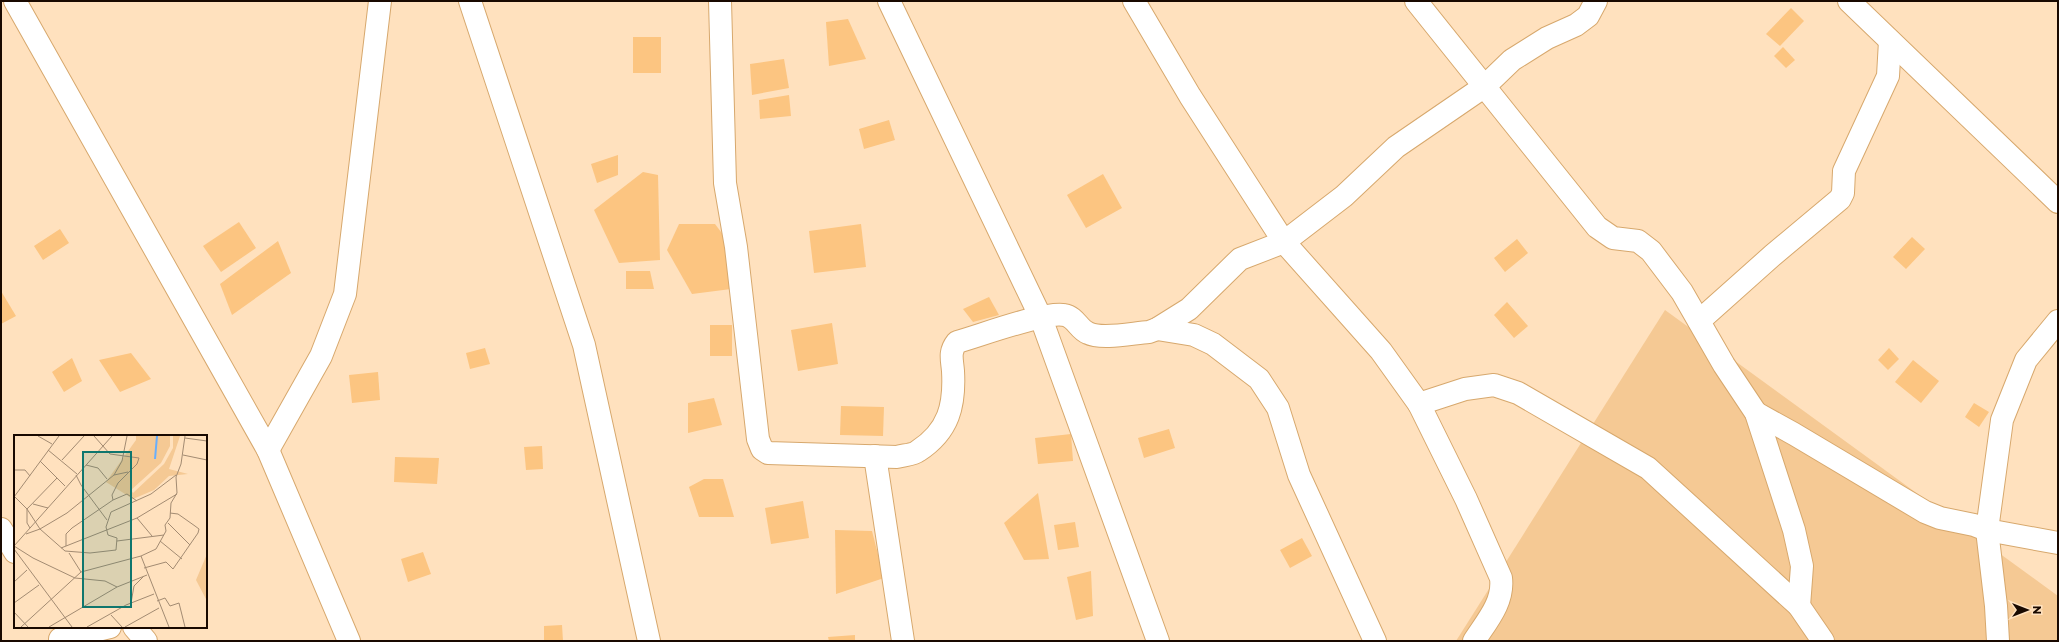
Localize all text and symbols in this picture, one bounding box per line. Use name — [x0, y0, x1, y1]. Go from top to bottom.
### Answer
inset map — [14, 435, 207, 628]
north arrow — [2007, 590, 2047, 630]
text: N — [2030, 606, 2044, 614]

